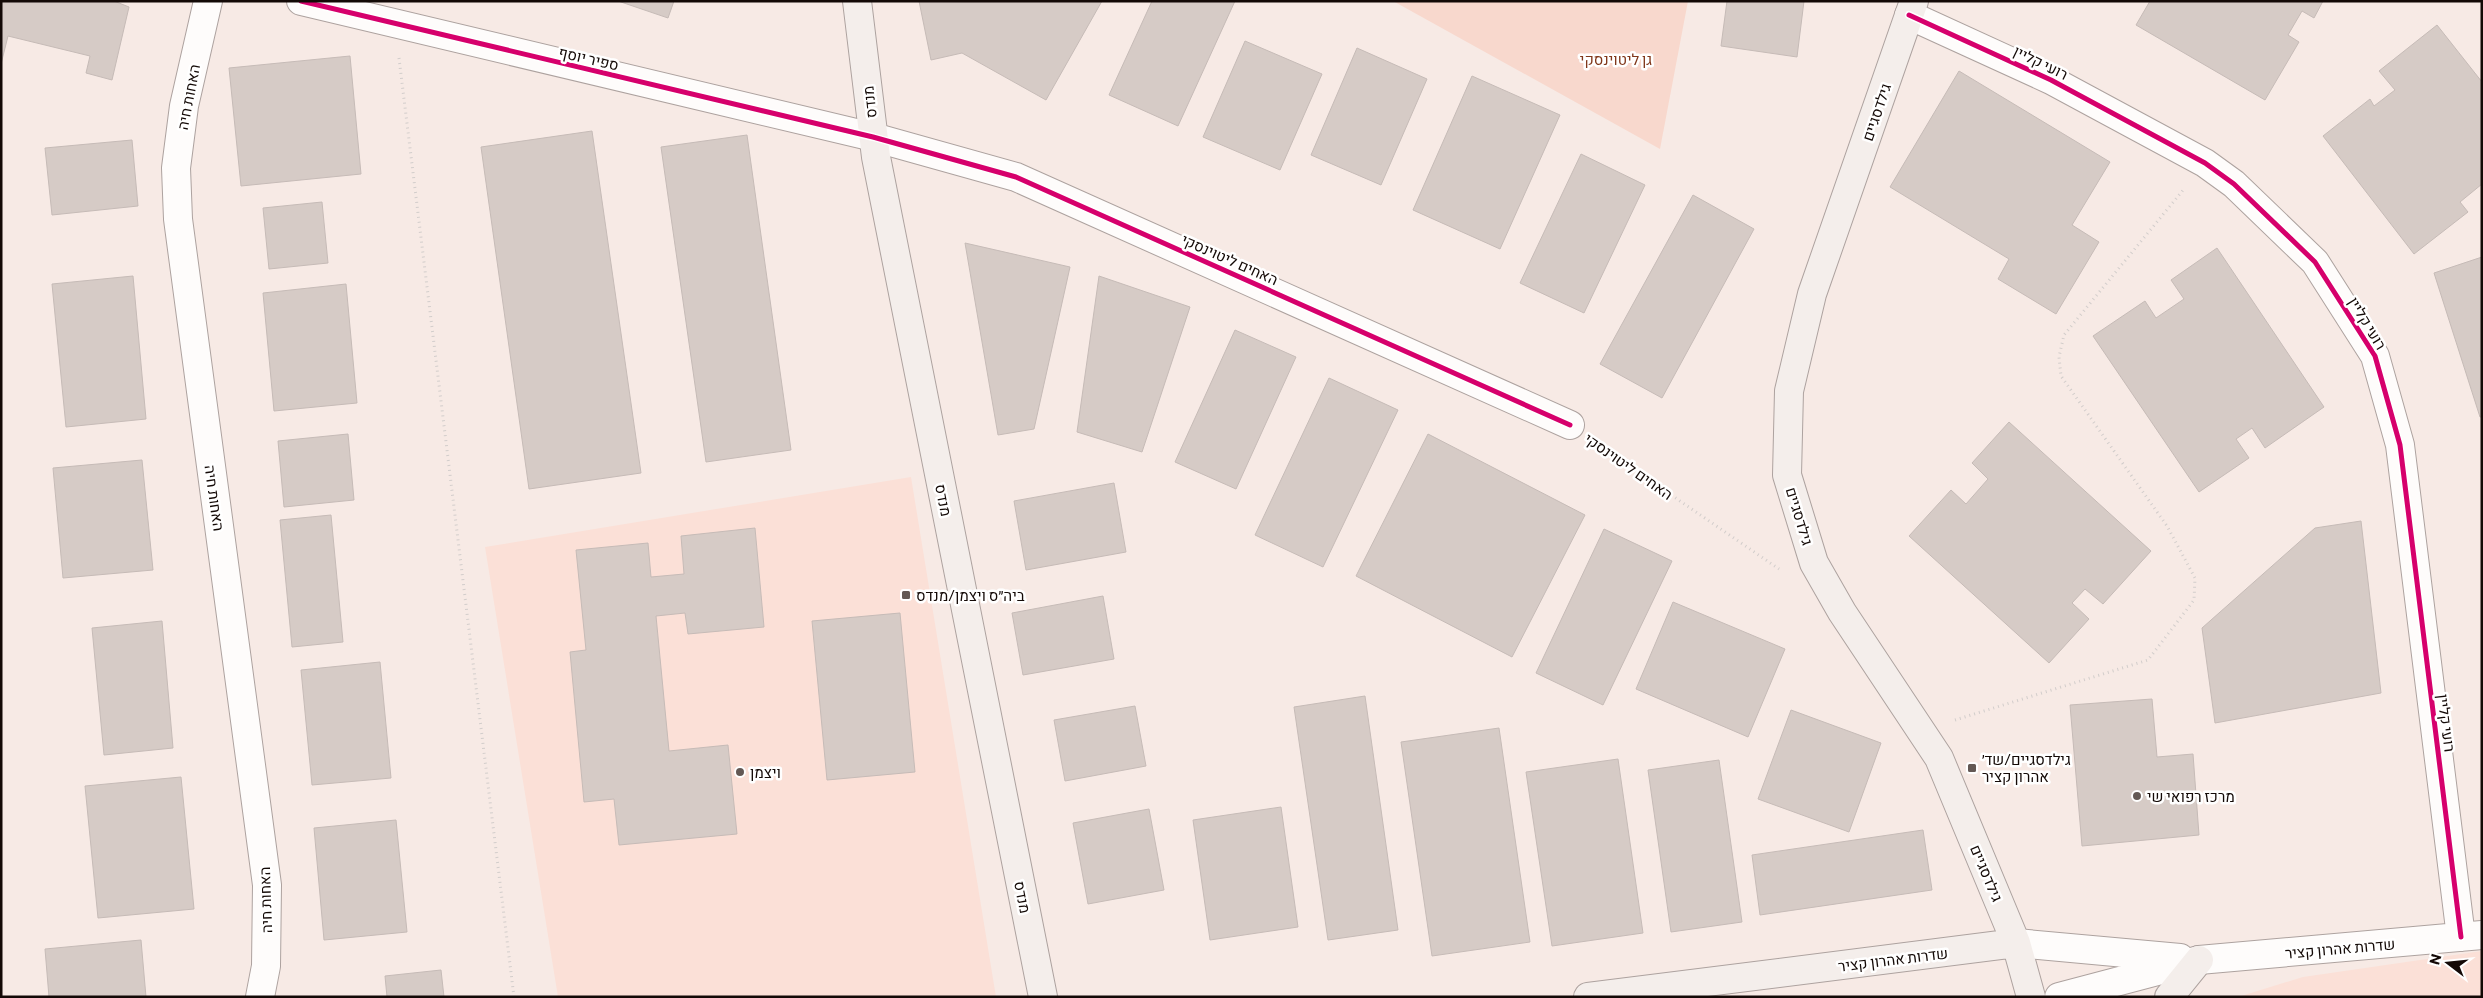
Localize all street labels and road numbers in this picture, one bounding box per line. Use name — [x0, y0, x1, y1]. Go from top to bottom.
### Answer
street label: רועי קליין — [2011, 41, 2071, 83]
street label: ספיר יוסף — [557, 42, 621, 74]
street label: האחות חיה — [173, 63, 203, 131]
street label: גילדסגיים — [1858, 81, 1894, 143]
street label: מנדס — [858, 85, 880, 119]
street label: האחים ליטוינסקי — [1179, 230, 1281, 288]
street label: רועי קליין — [2345, 293, 2391, 353]
street label: האחים ליטוינסקי — [1581, 429, 1677, 503]
street label: האחות חיה — [201, 464, 229, 532]
street label: מנדס — [932, 482, 956, 518]
street label: גילדסגיים — [1783, 485, 1817, 547]
street label: רועי קליין — [2435, 693, 2459, 753]
street label: גילדסגיים — [1967, 842, 2007, 904]
street label: האחות חיה — [255, 866, 275, 934]
street label: מנדס — [1011, 879, 1035, 915]
street label: שדרות אהרון קציר — [2284, 934, 2396, 962]
street label: שדרות אהרון קציר — [1837, 943, 1949, 975]

